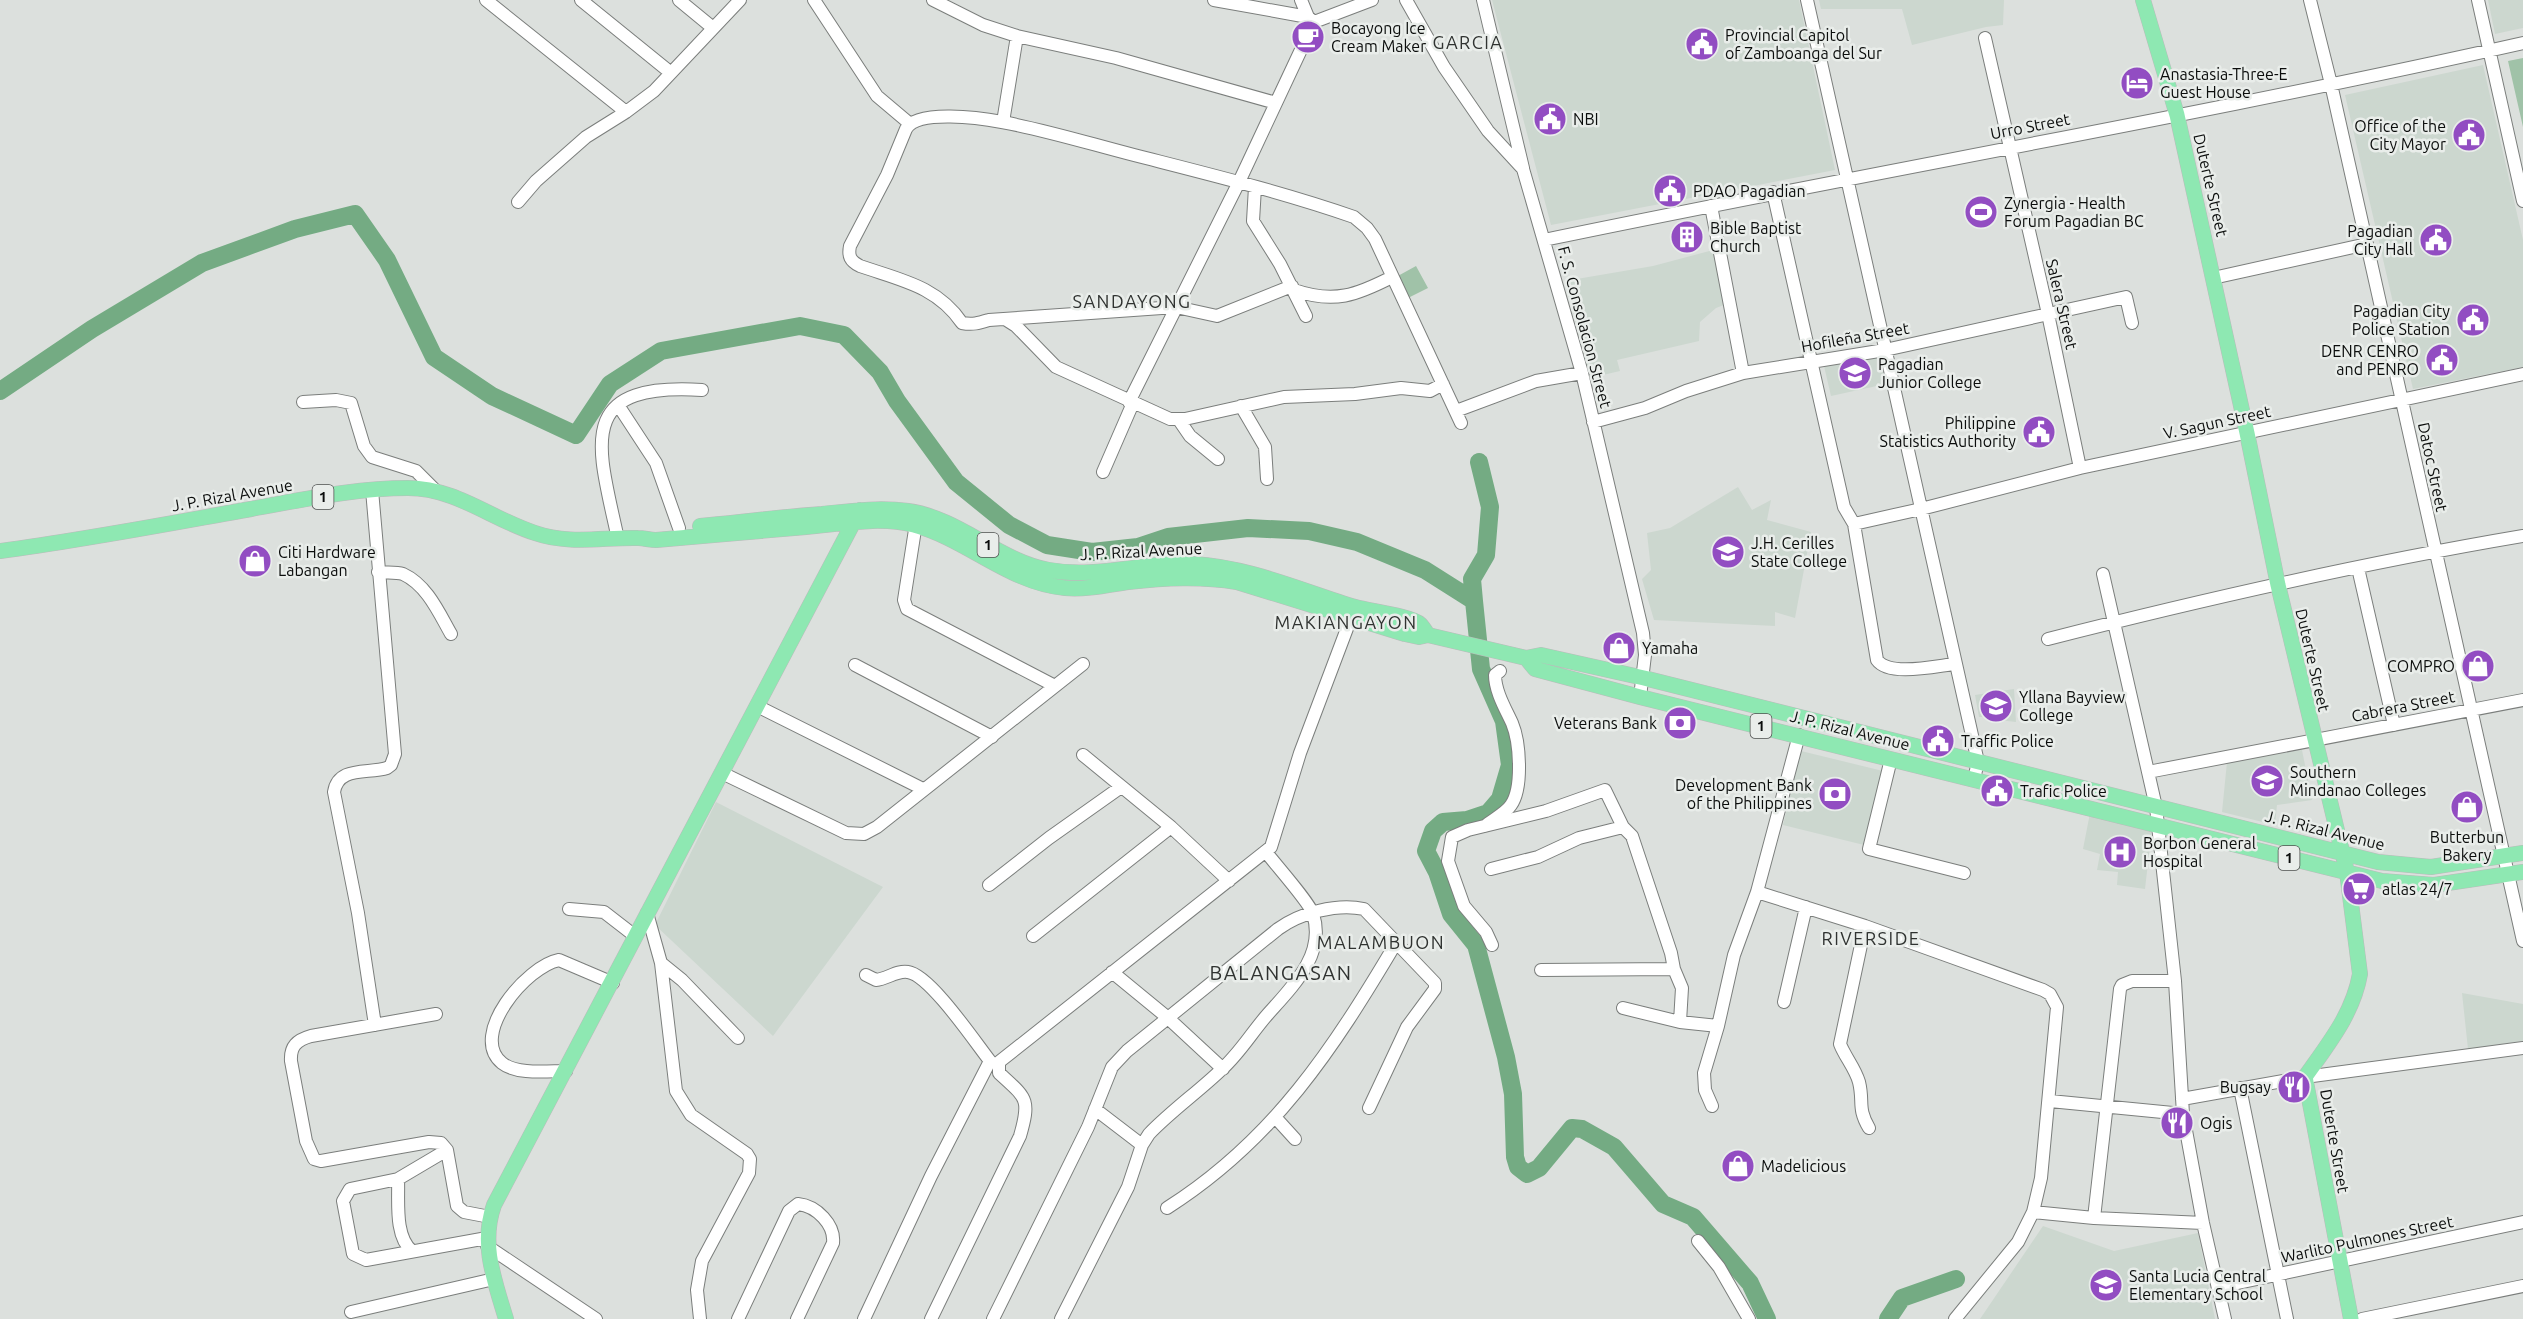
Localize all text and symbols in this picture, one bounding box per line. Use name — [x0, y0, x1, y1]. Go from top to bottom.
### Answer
cafe icon: Bocayong Ice Cream Maker — [1290, 19, 1326, 55]
place label: Bocayong Ice Cream Maker — [1331, 19, 1426, 55]
public building icon: Provincial Capitol of Zamboanga del Sur — [1684, 26, 1720, 62]
place label: Provincial Capitol of Zamboanga del Sur — [1725, 26, 1882, 62]
district label: GARCIA — [1432, 32, 1504, 52]
hotel icon: Anastasia-Three-E Guest House — [2119, 65, 2155, 101]
place label: Anastasia-Three-E Guest House — [2160, 65, 2288, 101]
public building icon: NBI — [1532, 101, 1568, 137]
street label: Urro Street — [1989, 109, 2072, 143]
place label: NBI — [1573, 110, 1599, 128]
place label: Office of the City Mayor — [2354, 117, 2446, 153]
public building icon: Office of the City Mayor — [2451, 117, 2487, 153]
street label: Duterte Street — [2190, 132, 2232, 239]
public building icon: PDAO Pagadian — [1652, 173, 1688, 209]
place label: PDAO Pagadian — [1693, 182, 1806, 200]
sports icon: Zynergia - Health Forum Pagadian BC — [1963, 194, 1999, 230]
place label: Zynergia - Health Forum Pagadian BC — [2004, 194, 2144, 230]
building icon: Bible Baptist Church — [1669, 219, 1705, 255]
place label: Bible Baptist Church — [1710, 219, 1802, 255]
place label: Pagadian City Hall — [2347, 222, 2413, 258]
public building icon: Pagadian City Hall — [2418, 222, 2454, 258]
street label: F. S. Consolacion Street — [1555, 244, 1615, 410]
street label: Salera Street — [2043, 257, 2081, 352]
district label: SANDAYONG — [1072, 291, 1192, 311]
place label: Pagadian City Police Station — [2352, 302, 2450, 338]
public building icon: Pagadian City Police Station — [2455, 302, 2491, 338]
street label: Hofileña Street — [1800, 319, 1911, 355]
place label: DENR CENRO and PENRO — [2321, 342, 2419, 378]
public building icon: DENR CENRO and PENRO — [2424, 342, 2460, 378]
school or university icon: Pagadian Junior College — [1837, 355, 1873, 391]
place label: Pagadian Junior College — [1878, 355, 1982, 391]
street label: V. Sagun Street — [2162, 402, 2273, 442]
place label: Philippine Statistics Authority — [1880, 414, 2016, 450]
public building icon: Philippine Statistics Authority — [2021, 414, 2057, 450]
street label: Datoc Street — [2415, 421, 2451, 514]
street label: J. P. Rizal Avenue — [170, 475, 294, 515]
road number: 1 — [312, 485, 334, 509]
road number: 1 — [978, 533, 998, 557]
school or university icon: J.H. Cerilles State College — [1710, 534, 1746, 570]
place label: J.H. Cerilles State College — [1751, 534, 1847, 570]
street label: J. P. Rizal Avenue — [1079, 539, 1203, 563]
shop icon: Citi Hardware Labangan — [237, 543, 273, 579]
place label: Citi Hardware Labangan — [278, 543, 376, 579]
street label: Duterte Street — [2292, 607, 2334, 714]
district label: MAKIANGAYON — [1275, 612, 1418, 632]
shop icon: Yamaha — [1601, 630, 1637, 666]
place label: Yamaha — [1642, 639, 1698, 657]
shop icon: COMPRO — [2460, 648, 2496, 684]
place label: COMPRO — [2387, 657, 2455, 675]
street label: Cabrera Street — [2350, 687, 2457, 725]
school or university icon: Yllana Bayview College — [1978, 688, 2014, 724]
place label: Yllana Bayview College — [2019, 688, 2126, 724]
bank icon: Veterans Bank — [1662, 705, 1698, 741]
street label: J. P. Rizal Avenue — [1788, 706, 1912, 754]
place label: Veterans Bank — [1554, 714, 1657, 732]
road number: 1 — [1750, 714, 1772, 738]
public building icon: Traffic Police — [1920, 723, 1956, 759]
place label: Traffic Police — [1961, 732, 2054, 750]
school or university icon: Southern Mindanao Colleges — [2249, 763, 2285, 799]
place label: Southern Mindanao Colleges — [2290, 763, 2426, 799]
public building icon: Trafic Police — [1979, 773, 2015, 809]
place label: Development Bank of the Philippines — [1675, 776, 1812, 812]
bank icon: Development Bank of the Philippines — [1817, 776, 1853, 812]
place label: Trafic Police — [2020, 782, 2107, 800]
shop icon: Butterbun Bakery — [2449, 789, 2485, 825]
street label: J. P. Rizal Avenue — [2263, 806, 2387, 854]
place label: Butterbun Bakery — [2430, 828, 2504, 864]
hospital icon: Borbon General Hospital — [2102, 834, 2138, 870]
place label: Borbon General Hospital — [2143, 834, 2256, 870]
road number: 1 — [2278, 846, 2300, 870]
supermarket icon: atlas 24/7 — [2341, 871, 2377, 907]
place label: atlas 24/7 — [2382, 880, 2453, 898]
district label: RIVERSIDE — [1822, 928, 1920, 948]
district label: MALAMBUON — [1317, 932, 1445, 952]
district label: BALANGASAN — [1209, 961, 1353, 984]
restaurant icon: Bugsay — [2276, 1069, 2312, 1105]
place label: Bugsay — [2220, 1078, 2271, 1096]
street label: Duterte Street — [2317, 1088, 2353, 1195]
restaurant icon: Ogis — [2159, 1105, 2195, 1141]
place label: Ogis — [2200, 1114, 2233, 1132]
shop icon: Madelicious — [1720, 1148, 1756, 1184]
place label: Madelicious — [1761, 1157, 1846, 1175]
street label: Warlito Pulmones Street — [2279, 1212, 2455, 1266]
school or university icon: Santa Lucia Central Elementary School — [2088, 1267, 2124, 1303]
place label: Santa Lucia Central Elementary School — [2129, 1267, 2266, 1303]

